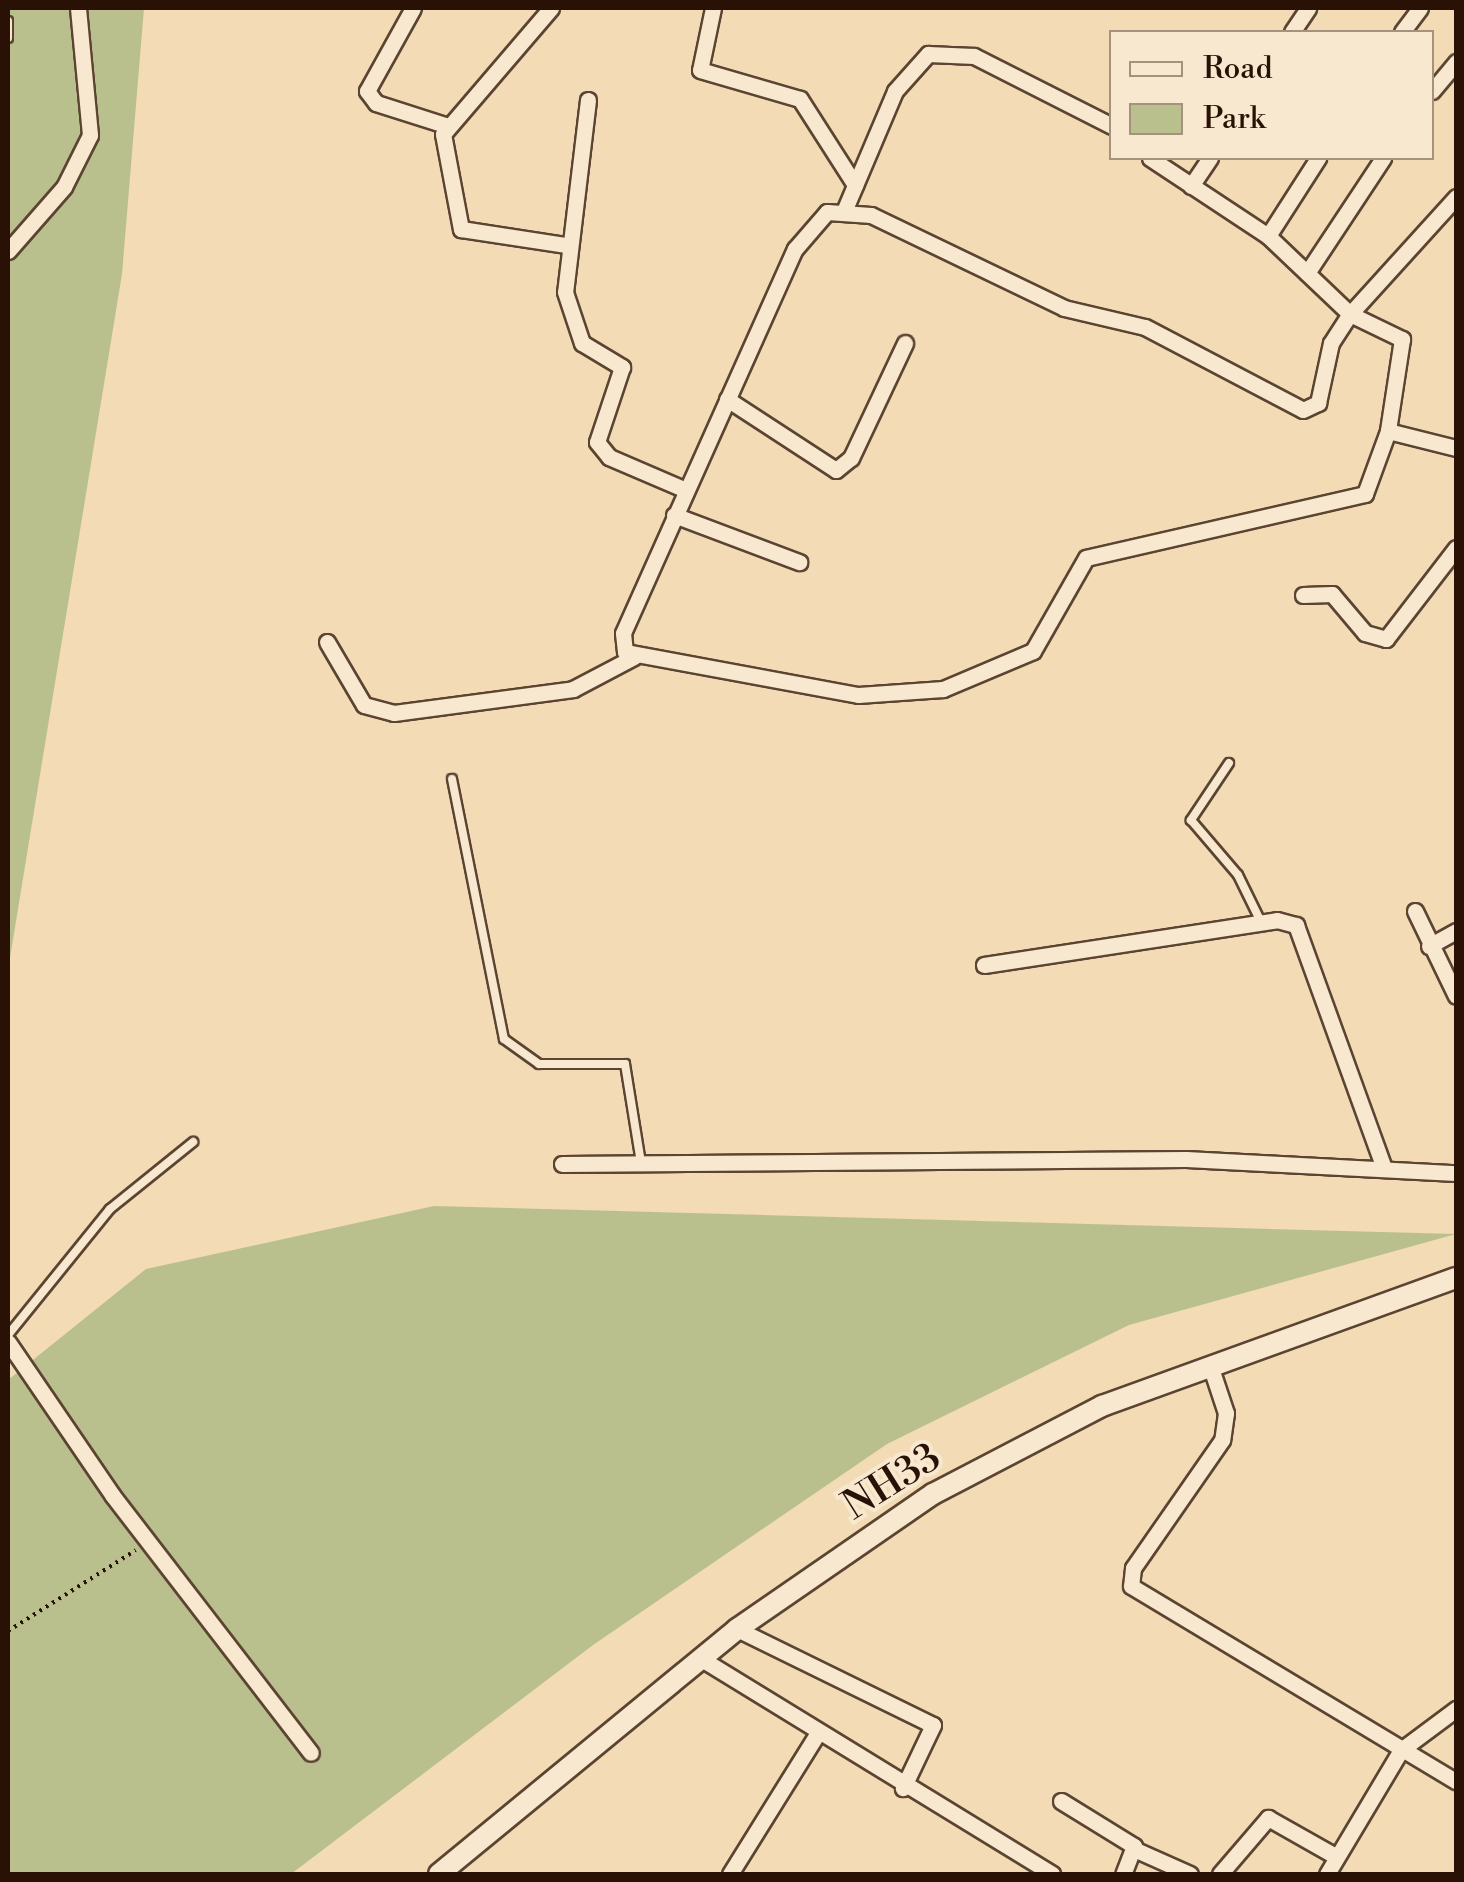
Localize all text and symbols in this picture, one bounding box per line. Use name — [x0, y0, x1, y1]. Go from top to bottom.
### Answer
legend — [1109, 30, 1434, 160]
text: Road — [1203, 50, 1273, 88]
text: Park — [1203, 100, 1265, 138]
street label: NH33 — [834, 1434, 950, 1530]

